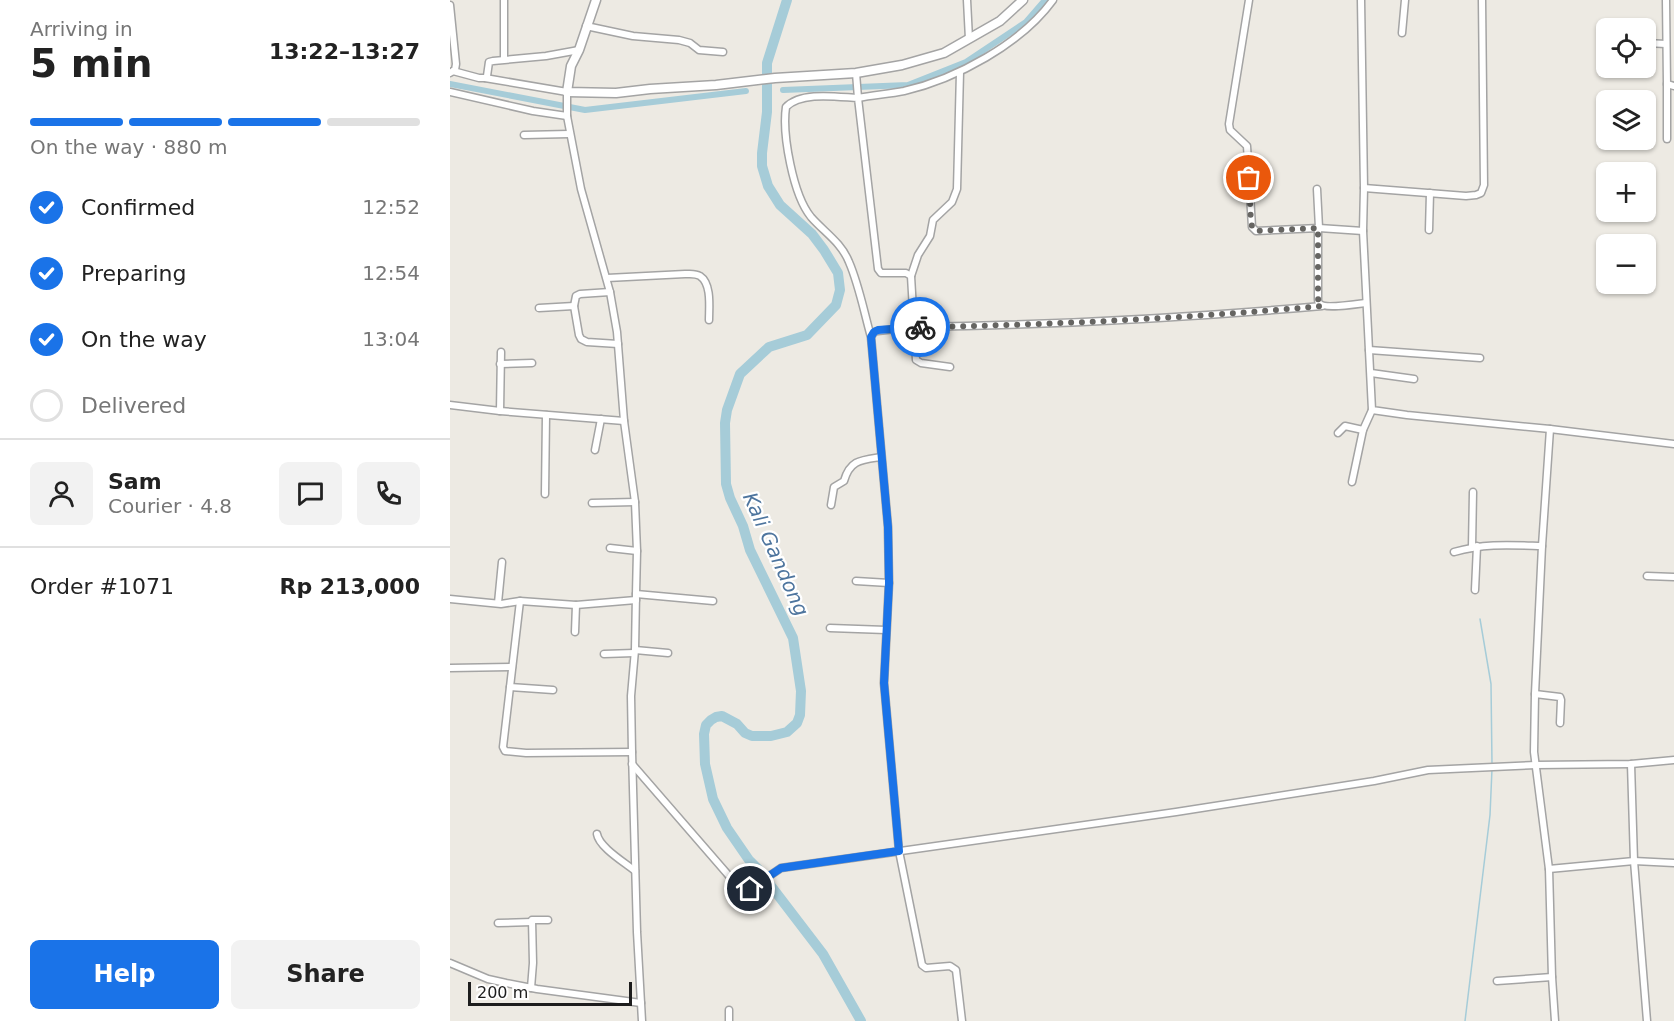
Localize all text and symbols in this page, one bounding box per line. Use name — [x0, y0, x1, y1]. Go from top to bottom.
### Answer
text: Arriving in — [30, 17, 133, 41]
map controls — [1596, 18, 1656, 294]
button: locate — [1596, 18, 1656, 78]
text: 13:22–13:27 — [269, 39, 420, 64]
text: 5 min — [30, 41, 152, 86]
button: layers — [1596, 90, 1656, 150]
text: On the way · 880 m — [30, 135, 228, 159]
pin — [1223, 152, 1274, 203]
icon: bag — [1232, 161, 1265, 194]
button: + — [1596, 162, 1656, 222]
icon: check — [30, 191, 63, 224]
text: Confirmed — [81, 195, 195, 220]
text: 12:52 — [362, 195, 420, 219]
button: − — [1596, 234, 1656, 294]
icon: check — [30, 257, 63, 290]
text: Preparing — [81, 261, 187, 286]
text: 12:54 — [362, 261, 420, 285]
courier — [890, 297, 950, 357]
icon: bike — [904, 311, 937, 344]
icon: check — [30, 323, 63, 356]
text: On the way — [81, 327, 207, 352]
text: 13:04 — [362, 327, 420, 351]
text: Delivered — [81, 393, 186, 418]
button: person — [30, 462, 93, 525]
button: chat — [279, 462, 342, 525]
button: phone — [357, 462, 420, 525]
text: Sam — [108, 469, 162, 494]
water label: Kali Gandong — [738, 488, 814, 620]
text: Courier · 4.8 — [108, 494, 232, 518]
text: Order #1071 — [30, 574, 174, 599]
text: Rp 213,000 — [279, 574, 420, 599]
pin — [724, 863, 775, 914]
icon: home — [733, 872, 766, 905]
button: Help — [30, 940, 219, 1009]
button: Share — [231, 940, 420, 1009]
scale bar — [468, 979, 632, 1006]
text: 200 m — [477, 983, 528, 1002]

